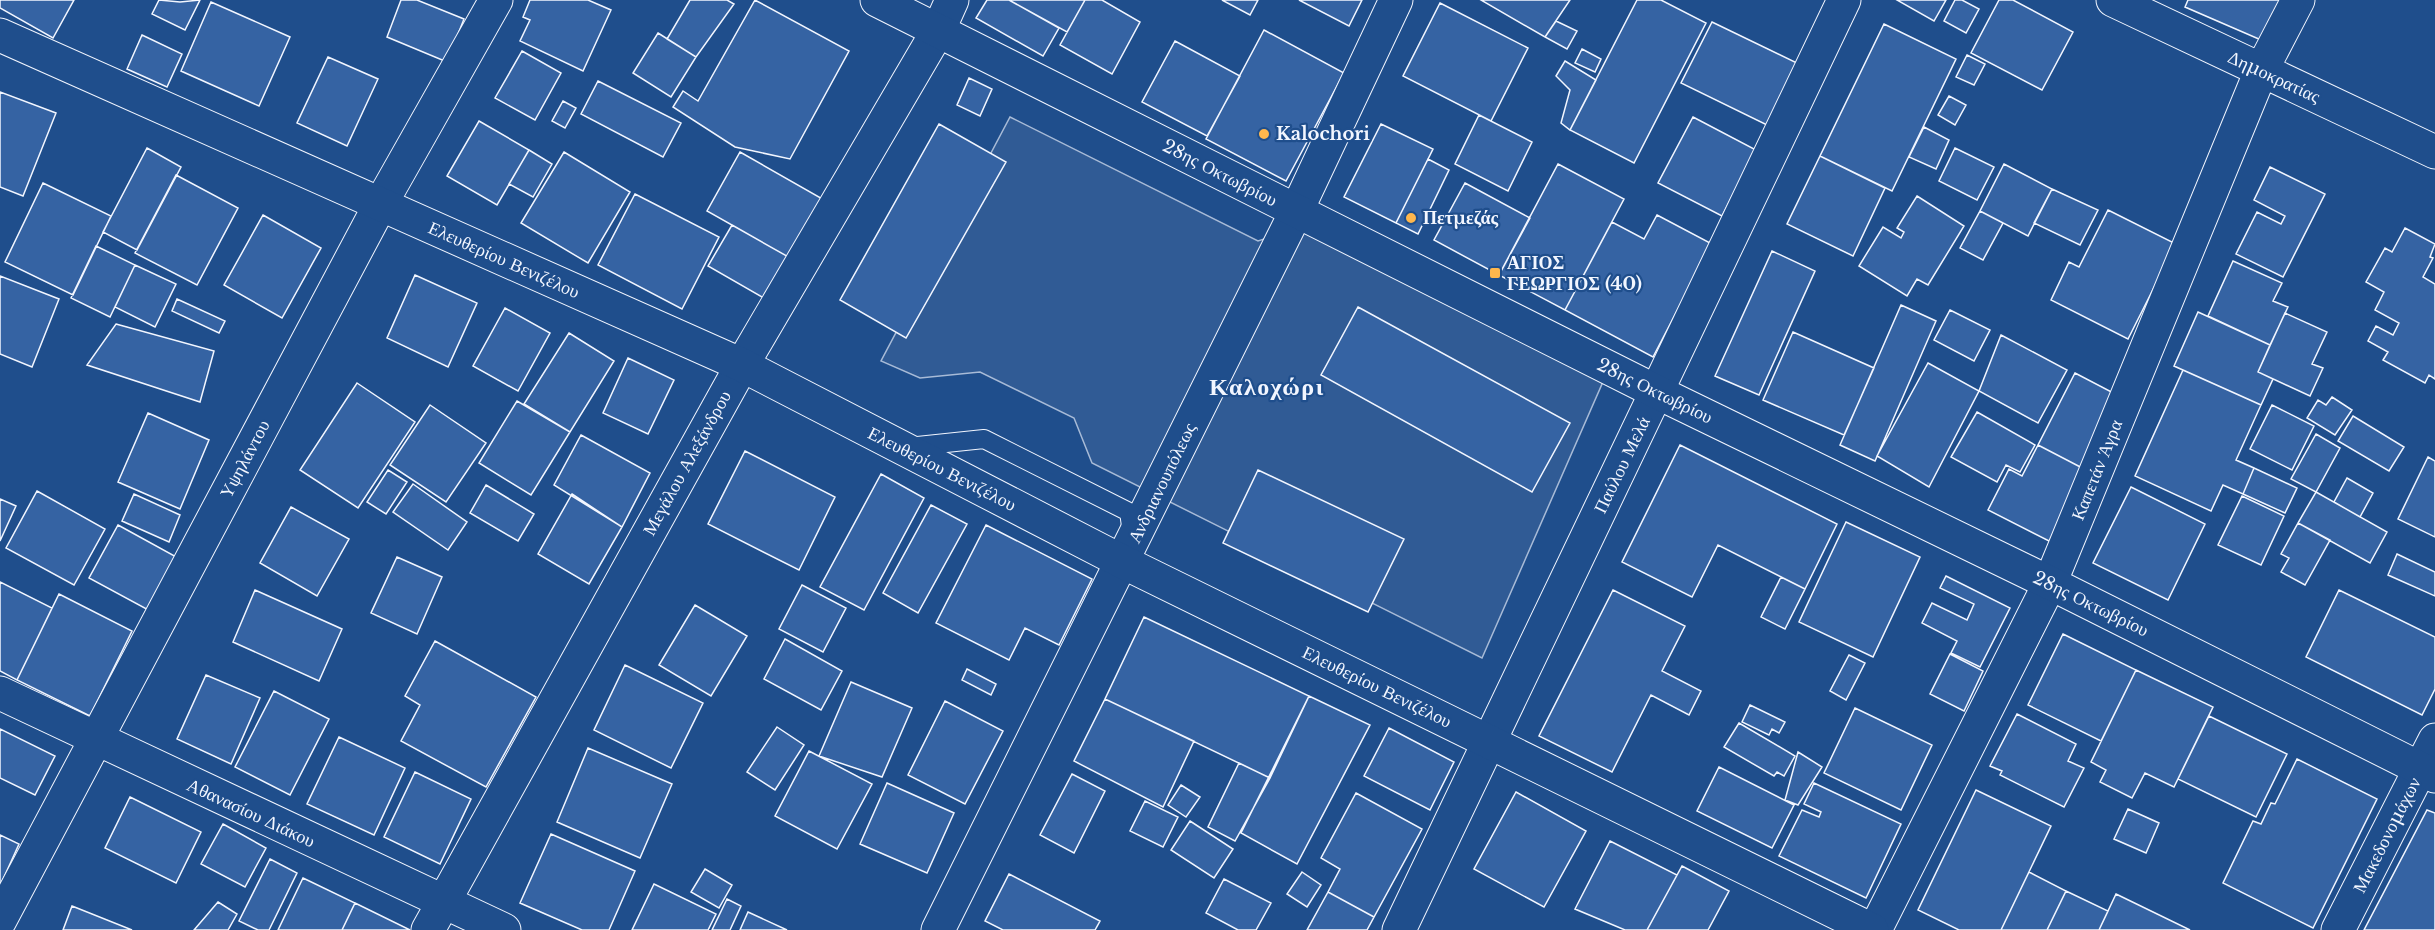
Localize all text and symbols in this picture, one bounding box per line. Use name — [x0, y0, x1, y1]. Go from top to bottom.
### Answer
street label: Δημοκρατίας — [2224, 46, 2324, 108]
place label: Kalochori — [1276, 123, 1370, 145]
marker: Kalochori — [1257, 127, 1271, 141]
street label: 28ης Οκτωβρίου — [1159, 135, 1281, 211]
place label: Πετμεζάς — [1423, 207, 1499, 229]
marker: Πετμεζάς — [1404, 211, 1418, 225]
street label: Ελευθερίου Βενιζέλου — [425, 217, 583, 303]
place label: ΑΓΙΟΣ ΓΕΩΡΓΙΟΣ (40) — [1507, 252, 1642, 295]
marker: ΑΓΙΟΣ ΓΕΩΡΓΙΟΣ (40) — [1488, 266, 1502, 280]
street label: 28ης Οκτωβρίου — [1594, 354, 1716, 428]
district label: Καλοχώρι — [1209, 372, 1325, 401]
street label: Μεγάλου Αλεξάνδρου — [638, 387, 736, 539]
street label: Παύλου Μελά — [1589, 413, 1655, 517]
street label: Υψηλάντου — [215, 416, 275, 502]
street label: Καπετάν Άγρα — [2067, 416, 2127, 524]
street label: Ανδριανουπόλεως — [1123, 419, 1201, 547]
street label: Ελευθερίου Βενιζέλου — [864, 422, 1020, 516]
street label: 28ης Οκτωβρίου — [2030, 567, 2152, 641]
street label: Ελευθερίου Βενιζέλου — [1299, 641, 1455, 733]
street label: Αθανασίου Διάκου — [184, 774, 319, 852]
street label: Μακεδονομάχων — [2348, 774, 2426, 896]

